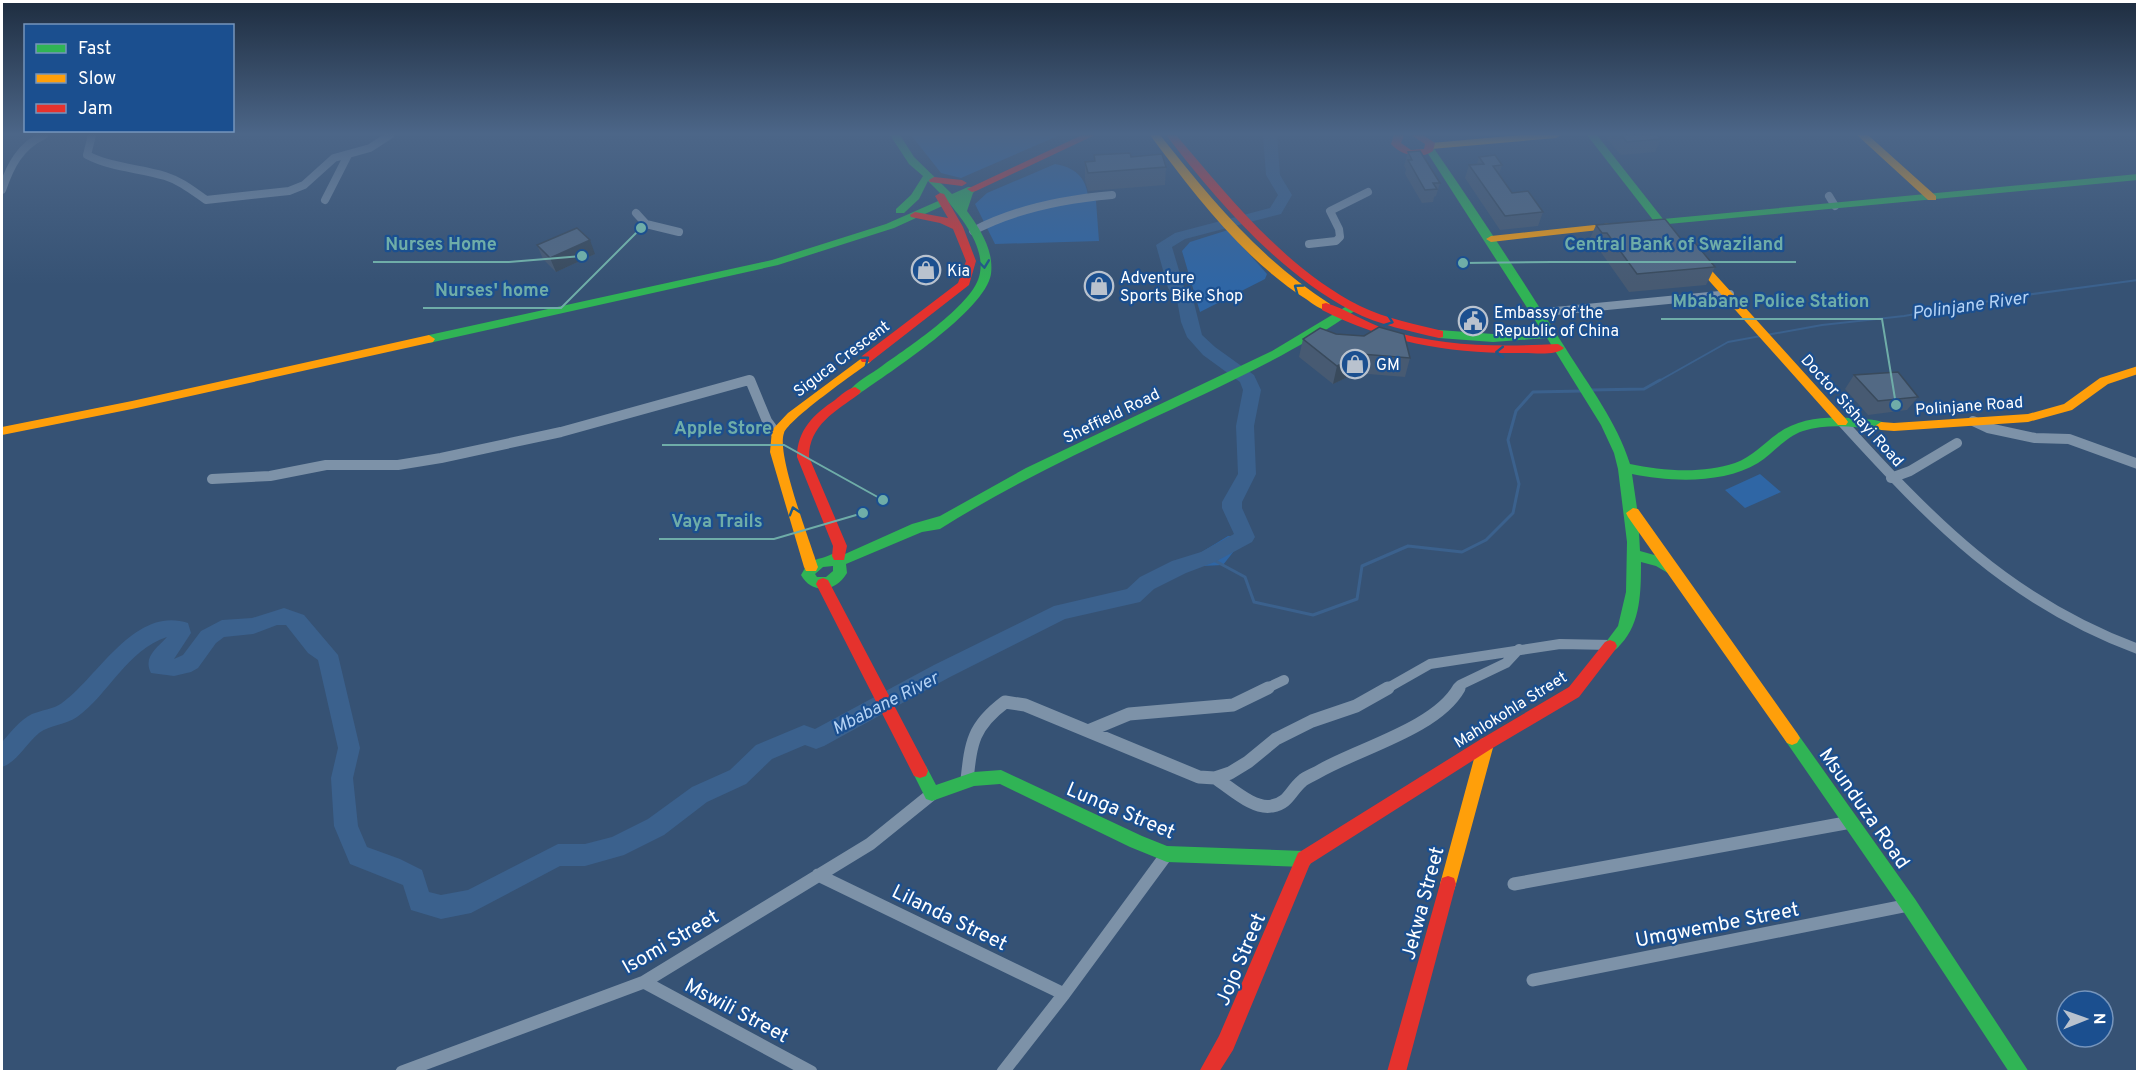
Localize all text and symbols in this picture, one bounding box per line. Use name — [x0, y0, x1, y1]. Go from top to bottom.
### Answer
legend — [24, 24, 234, 132]
text: Fast — [78, 38, 111, 61]
text: Slow — [78, 68, 116, 91]
text: Jam — [78, 98, 113, 121]
callout: Nurses Home — [373, 226, 509, 262]
callout: Central Bank of Swaziland — [1552, 226, 1796, 262]
text: Nurses Home — [385, 234, 497, 257]
text: Central Bank of Swaziland — [1564, 234, 1784, 257]
shop icon: Kia — [910, 254, 942, 286]
one-way arrow — [977, 260, 989, 269]
place label: Kia — [947, 262, 970, 282]
place label: Adventure Sports Bike Shop — [1120, 269, 1243, 307]
shop icon: Adventure Sports Bike Shop — [1083, 270, 1115, 302]
callout: Nurses' home — [423, 272, 561, 308]
text: Nurses' home — [435, 280, 549, 303]
callout: Mbabane Police Station — [1661, 283, 1882, 319]
one-way arrow — [1293, 284, 1304, 295]
water label: Polinjane River — [1911, 287, 2032, 326]
text: Mbabane Police Station — [1672, 291, 1870, 314]
place label: Embassy of the Republic of China — [1494, 304, 1619, 342]
public building icon: Embassy of the Republic of China — [1457, 305, 1489, 337]
one-way arrow — [1383, 314, 1393, 327]
street label: Siguca Crescent — [790, 317, 894, 402]
one-way arrow — [1496, 346, 1505, 358]
shop icon: GM — [1339, 348, 1371, 380]
street label: Doctor Sishayi Road — [1796, 351, 1907, 472]
place label: GM — [1376, 356, 1400, 376]
one-way arrow — [858, 357, 869, 368]
street label: Sheffield Road — [1060, 385, 1163, 449]
street label: Polinjane Road — [1914, 393, 2024, 421]
callout: Apple Store — [662, 409, 784, 445]
text: Apple Store — [674, 418, 772, 441]
callout: Vaya Trails — [659, 503, 774, 539]
one-way arrow — [788, 506, 801, 517]
text: Vaya Trails — [671, 511, 763, 534]
water label: Mbabane River — [829, 667, 945, 741]
street label: Mahlokohla Street — [1451, 668, 1571, 753]
street label: Msunduza Road — [1812, 744, 1915, 875]
street label: Lunga Street — [1062, 777, 1179, 846]
street label: Jekwa Street — [1396, 844, 1452, 963]
street label: Lilanda Street — [887, 880, 1011, 958]
street label: Umgwembe Street — [1633, 897, 1802, 955]
street label: Isomi Street — [618, 905, 724, 981]
street label: Jojo Street — [1211, 910, 1273, 1010]
street label: Mswili Street — [679, 973, 793, 1050]
north arrow — [2055, 989, 2115, 1049]
text: N — [2088, 1013, 2108, 1025]

